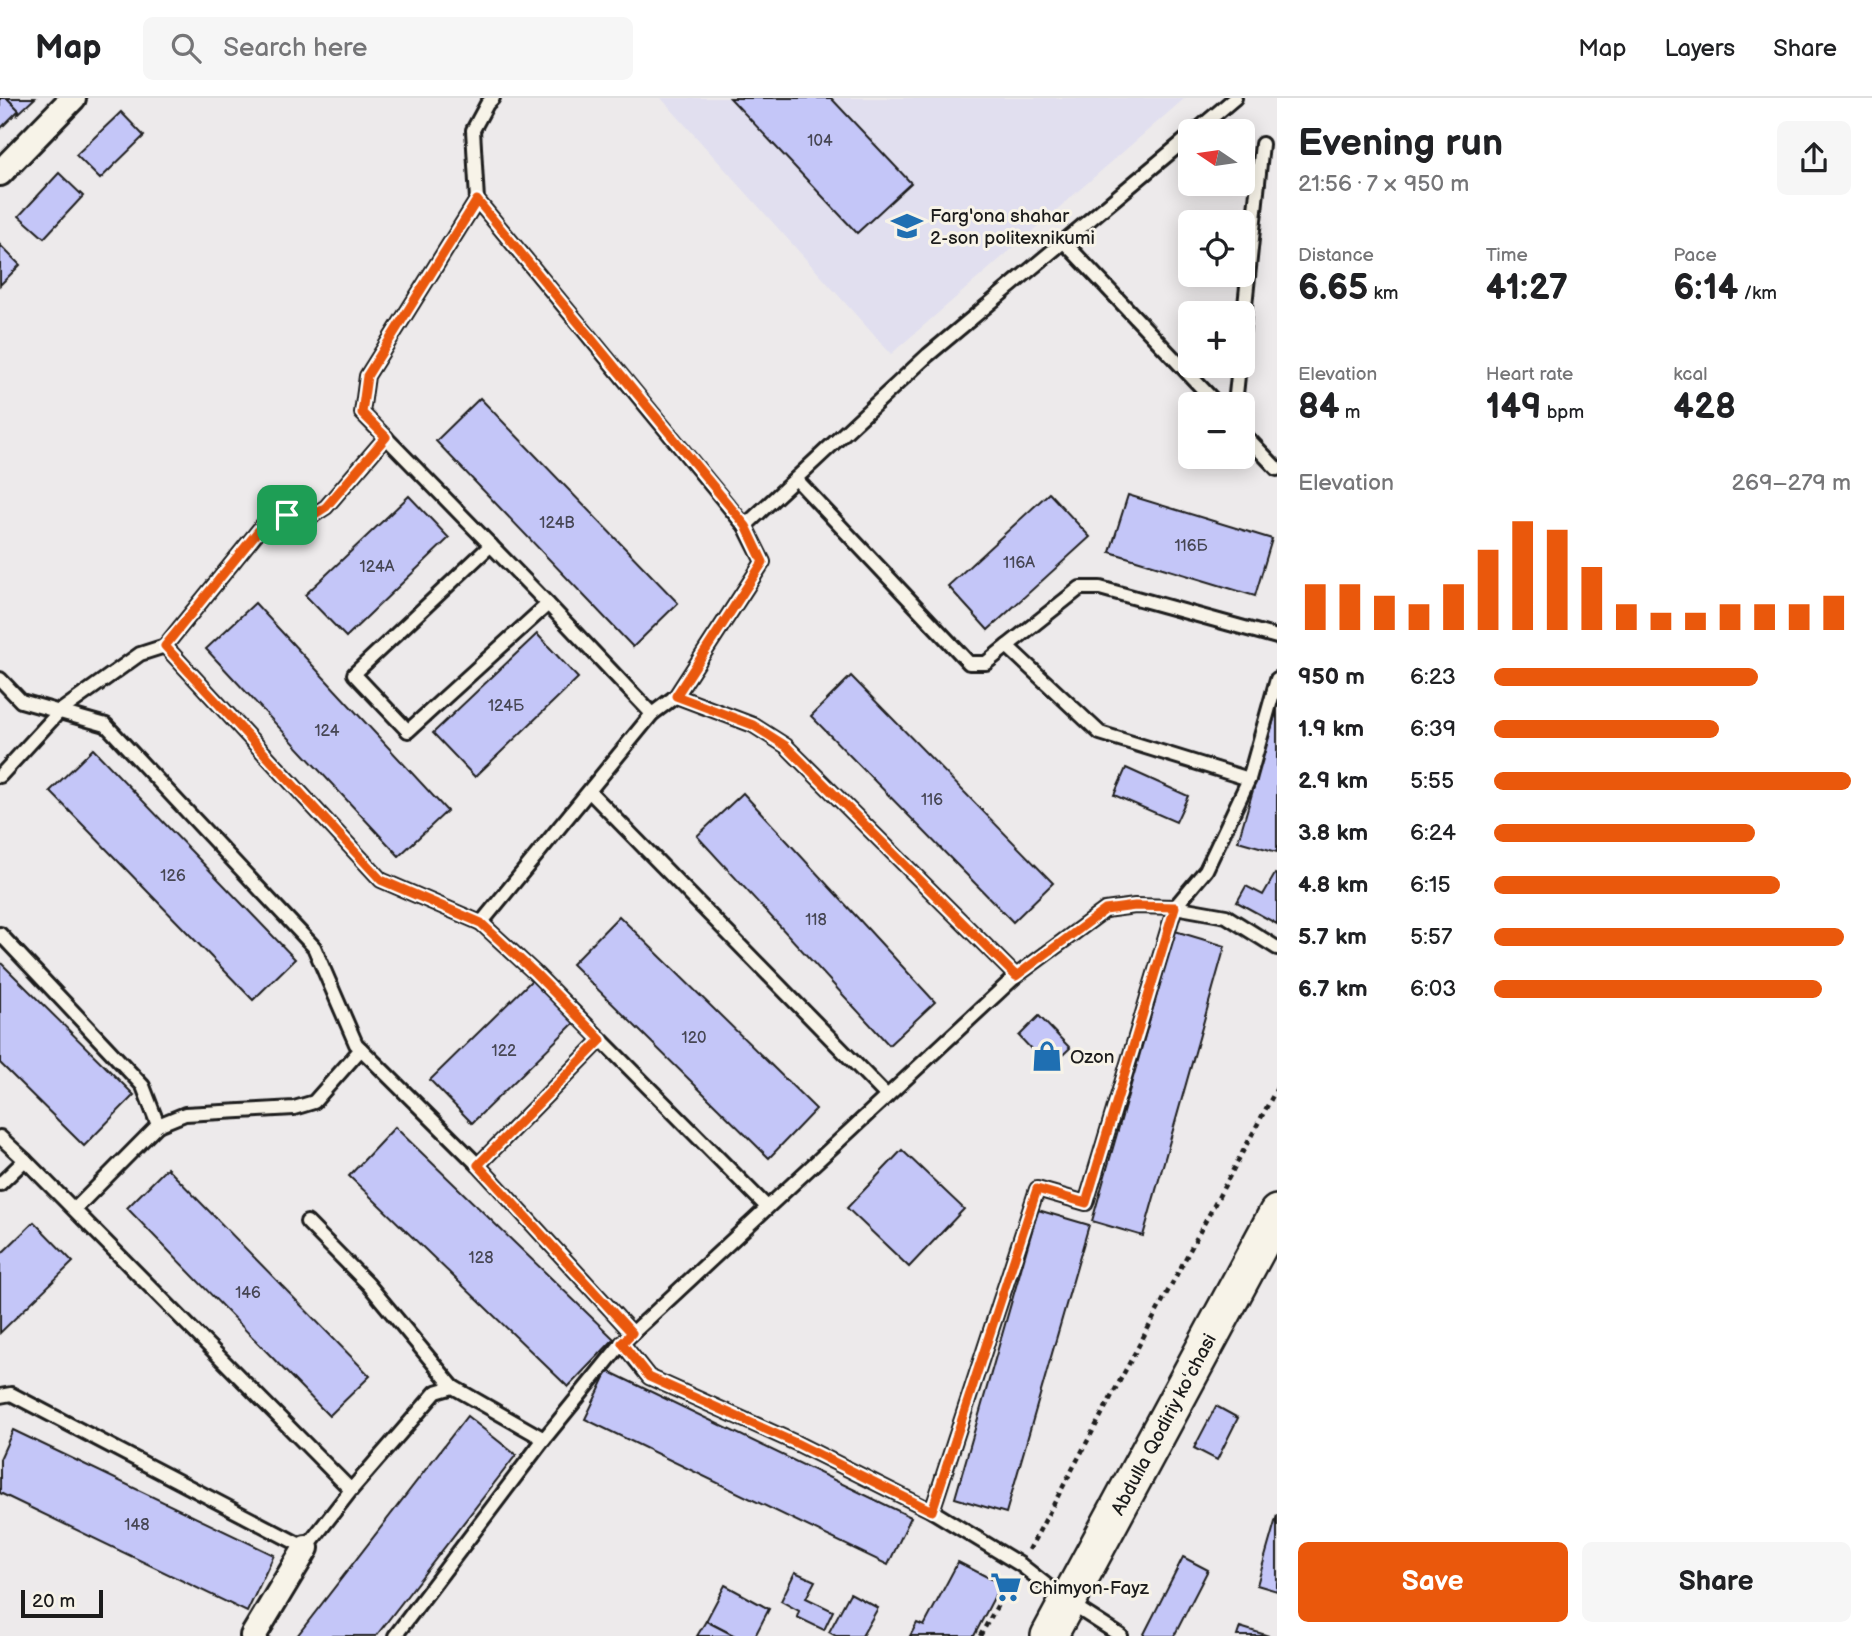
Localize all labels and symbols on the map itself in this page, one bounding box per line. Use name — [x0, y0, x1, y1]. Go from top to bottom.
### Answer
north arrow — [1178, 119, 1255, 196]
house number: 104 — [807, 132, 833, 151]
place label: Farg'ona shahar 2-son politexnikumi — [930, 205, 1095, 250]
school or university icon: Farg'ona shahar 2-son politexnikumi — [890, 209, 924, 243]
pin — [257, 485, 317, 545]
house number: 124В — [539, 514, 575, 533]
house number: 116Б — [1174, 537, 1209, 556]
house number: 116А — [1003, 554, 1035, 573]
house number: 124А — [360, 558, 395, 577]
house number: 124Б — [488, 697, 525, 716]
house number: 124 — [314, 722, 340, 741]
house number: 116 — [921, 791, 943, 810]
house number: 126 — [160, 867, 186, 886]
house number: 118 — [805, 911, 827, 930]
house number: 120 — [681, 1029, 707, 1048]
shop icon: Ozon — [1030, 1039, 1064, 1073]
house number: 122 — [491, 1042, 517, 1061]
place label: Ozon — [1070, 1046, 1115, 1069]
house number: 128 — [469, 1249, 493, 1268]
house number: 146 — [235, 1284, 261, 1303]
street label: Abdulla Qodiriy koʻchasi — [1107, 1330, 1222, 1519]
house number: 148 — [124, 1516, 150, 1535]
supermarket icon: Chimyon-Fayz — [989, 1570, 1023, 1604]
place label: Chimyon-Fayz — [1029, 1577, 1150, 1600]
scale bar — [21, 1587, 103, 1619]

